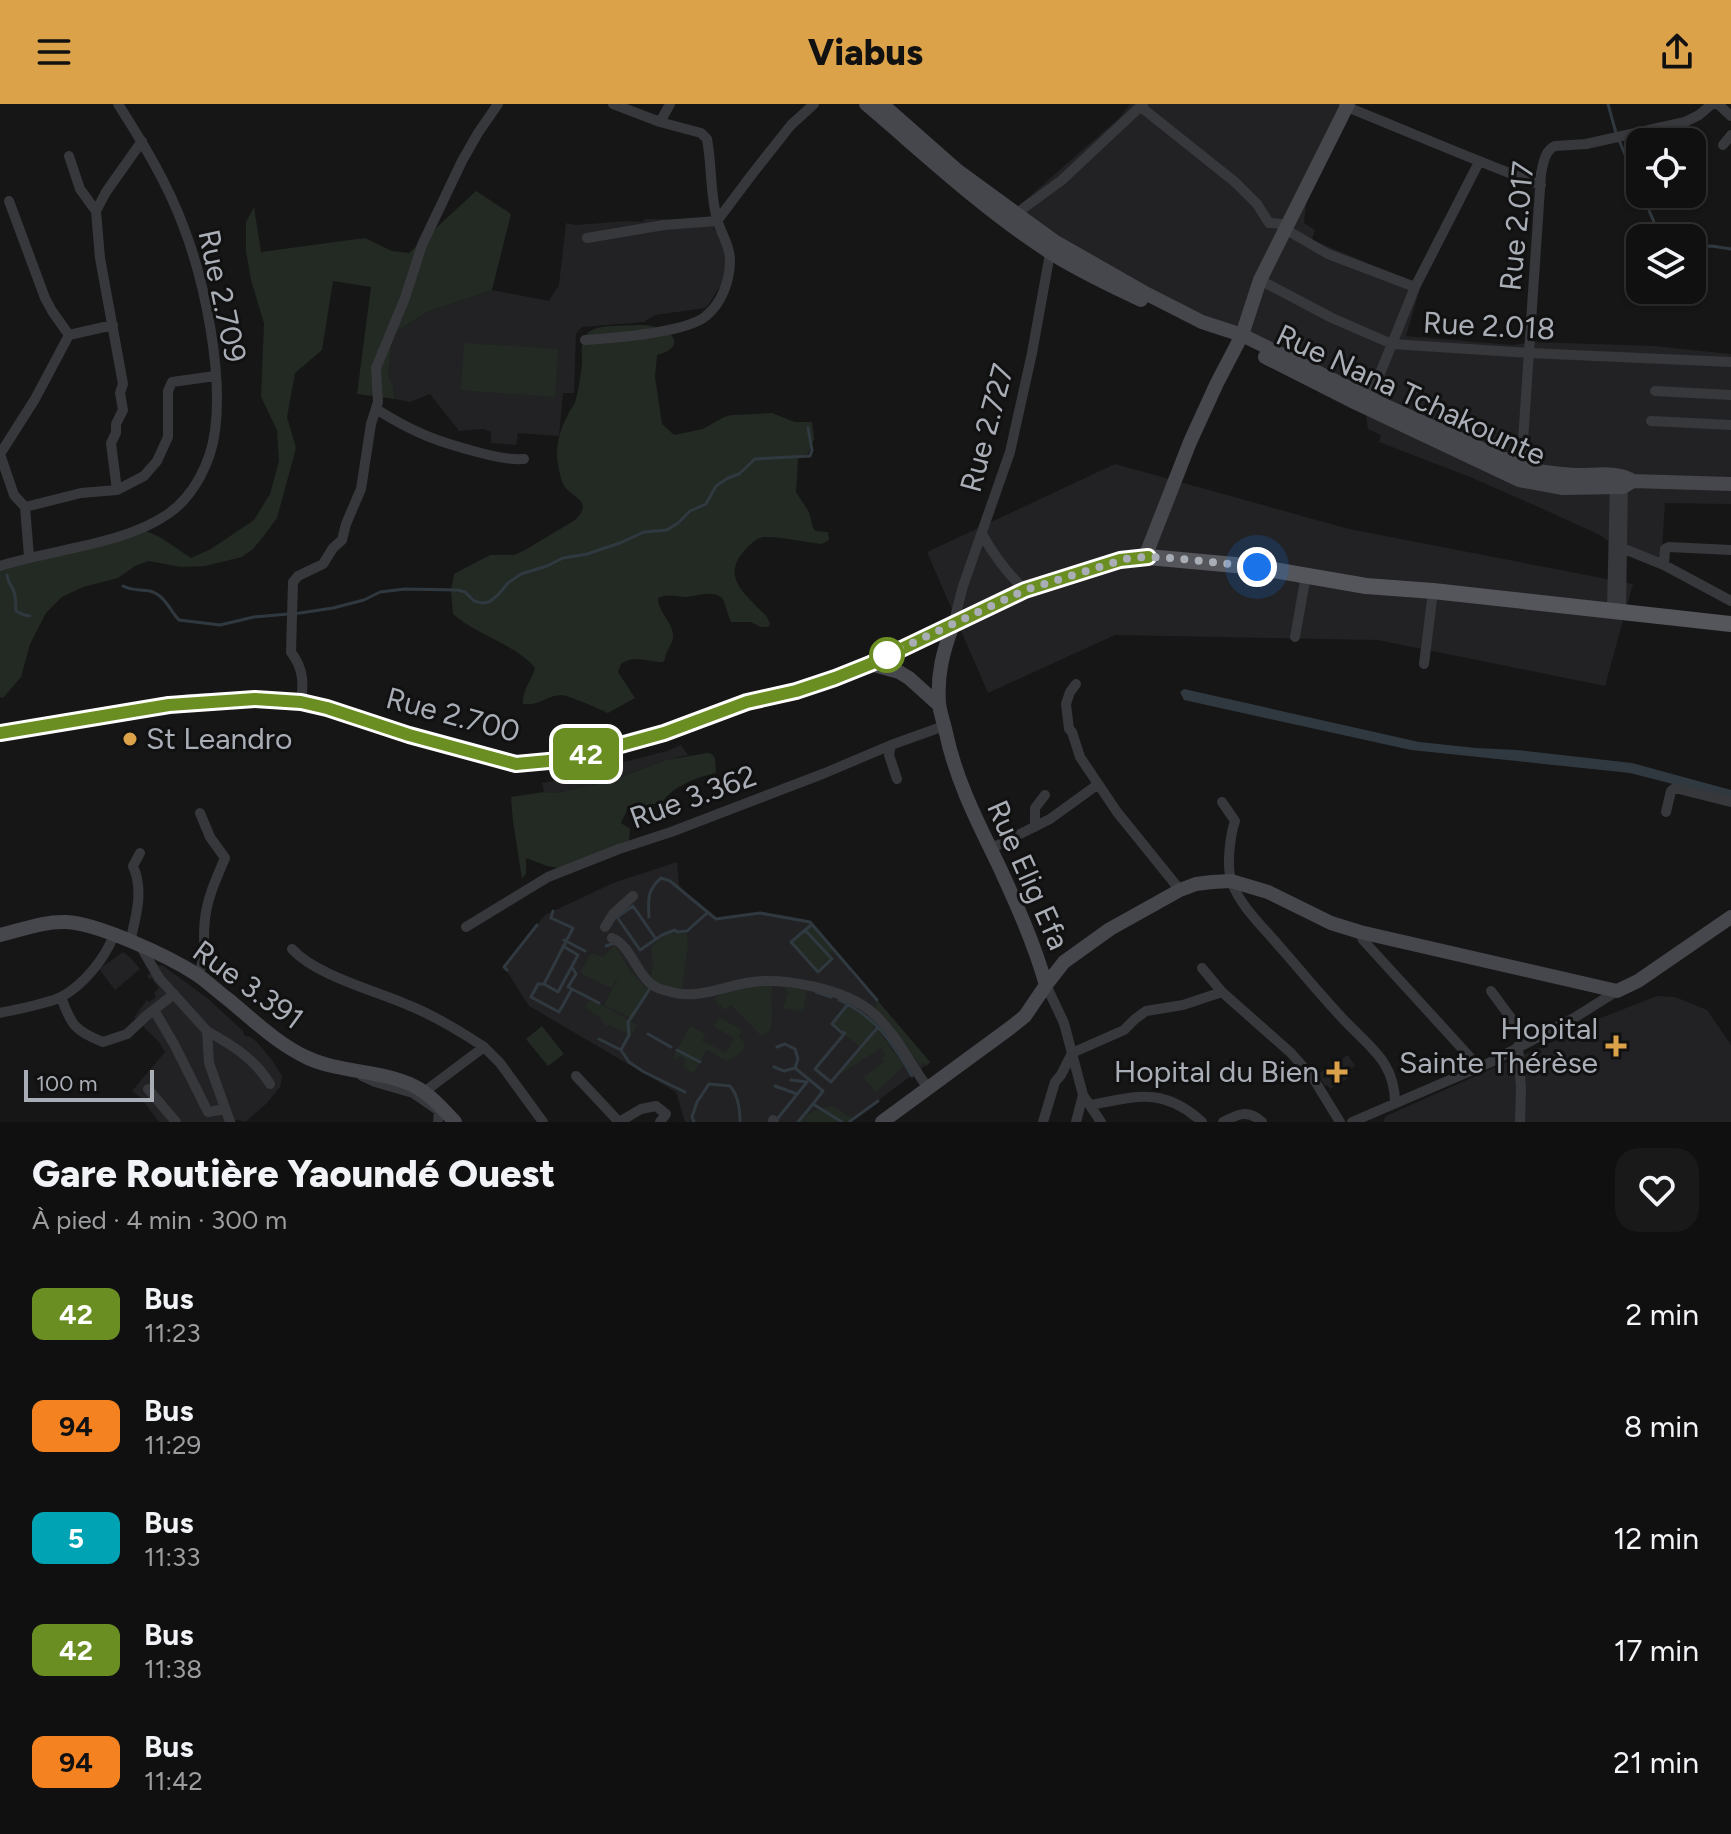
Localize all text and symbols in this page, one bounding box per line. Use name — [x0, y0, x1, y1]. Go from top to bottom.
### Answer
icon: menu — [32, 30, 76, 74]
icon: share — [1655, 30, 1699, 74]
text: Viabus — [808, 31, 923, 74]
map controls — [1626, 128, 1706, 304]
button: locate — [1626, 128, 1706, 208]
street label: Rue 2.017 — [1491, 159, 1542, 293]
button: layers — [1626, 224, 1706, 304]
street label: Rue 2.709 — [190, 226, 255, 366]
street label: Rue 2.018 — [1422, 304, 1556, 347]
street label: Rue Nana Tchakounte — [1271, 316, 1552, 473]
street label: Rue 2.727 — [952, 360, 1021, 496]
your location — [1237, 547, 1277, 587]
unlabelled marker — [870, 638, 904, 672]
street label: Rue 2.700 — [382, 679, 524, 750]
place label: St Leandro — [146, 720, 292, 757]
line badge: 42 — [550, 728, 622, 780]
marker: St Leandro — [121, 730, 139, 748]
text: 42 — [569, 737, 603, 771]
street label: Rue 3.362 — [625, 757, 761, 836]
street label: Rue Elig Efa — [979, 794, 1078, 955]
street label: Rue 3.391 — [186, 932, 311, 1037]
place label: Hopital Sainte Thérèse — [1399, 1010, 1598, 1081]
marker: Hopital Sainte Thérèse — [1605, 1035, 1627, 1057]
place label: Hopital du Bien — [1114, 1053, 1319, 1090]
marker: Hopital du Bien — [1326, 1061, 1348, 1083]
scale bar — [24, 1066, 154, 1102]
text: 100 m — [36, 1070, 97, 1097]
button: heart — [1615, 1148, 1699, 1232]
text: Gare Routière Yaoundé Ouest — [32, 1151, 555, 1197]
text: À pied · 4 min · 300 m — [32, 1204, 287, 1236]
text: Bus — [144, 1280, 193, 1317]
text: 2 min — [1626, 1296, 1699, 1333]
text: 42 — [59, 1297, 93, 1331]
text: 11:23 — [144, 1317, 201, 1349]
text: Bus — [144, 1392, 193, 1429]
text: 8 min — [1624, 1408, 1699, 1445]
text: 94 — [59, 1409, 93, 1443]
text: 11:29 — [144, 1429, 201, 1461]
text: Bus — [144, 1504, 193, 1541]
text: 12 min — [1613, 1520, 1699, 1557]
text: 5 — [68, 1521, 84, 1555]
text: 11:33 — [144, 1541, 200, 1573]
text: Bus — [144, 1616, 193, 1653]
text: 17 min — [1614, 1632, 1699, 1669]
text: 42 — [59, 1633, 93, 1667]
text: 11:38 — [144, 1653, 202, 1685]
text: Bus — [144, 1728, 193, 1765]
text: 21 min — [1613, 1744, 1699, 1781]
text: 94 — [59, 1745, 93, 1779]
text: 11:42 — [144, 1765, 203, 1797]

